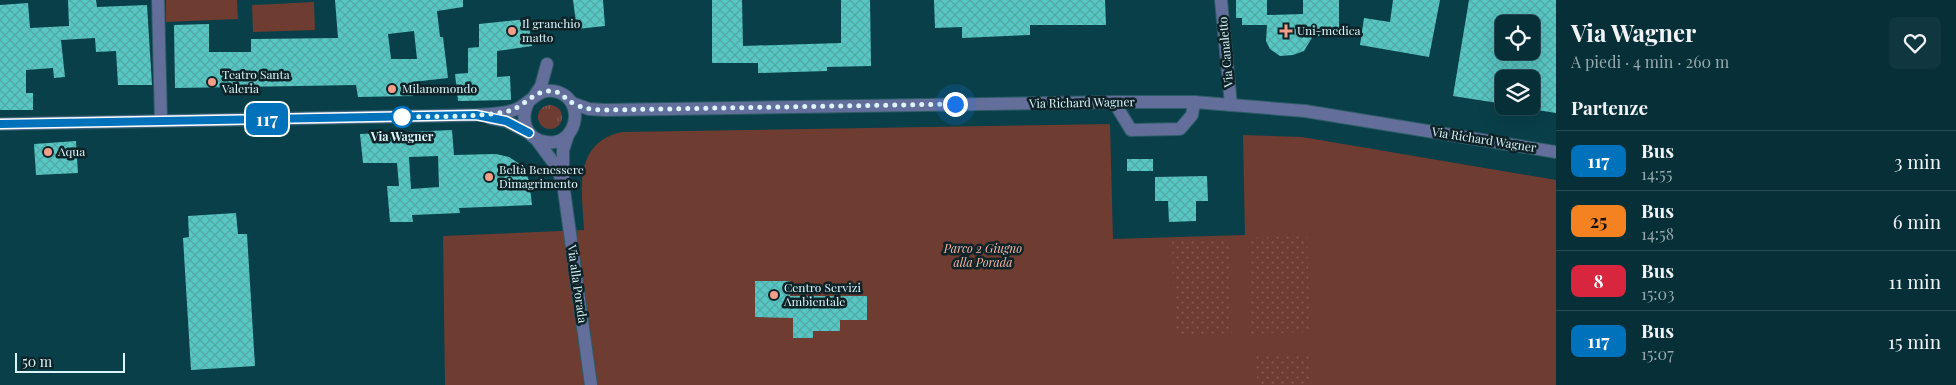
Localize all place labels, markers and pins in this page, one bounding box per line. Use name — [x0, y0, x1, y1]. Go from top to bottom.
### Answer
place label: Il granchio matto — [522, 15, 581, 45]
place label: Uni-medica — [1297, 22, 1361, 38]
marker: Uni-medica — [1279, 24, 1293, 38]
marker: Il granchio matto — [506, 25, 518, 37]
place label: Teatro Santa Valeria — [221, 66, 290, 96]
marker: Teatro Santa Valeria — [206, 76, 218, 88]
place label: Milanomondo — [402, 80, 477, 96]
marker: Milanomondo — [386, 83, 398, 95]
marker: Via Wagner — [391, 106, 413, 128]
place label: Via Wagner — [370, 128, 434, 144]
place label: Aqua — [57, 143, 85, 159]
marker: Aqua — [42, 146, 54, 158]
place label: Beltà Benessere Dimagrimento — [499, 161, 584, 191]
marker: Beltà Benessere Dimagrimento — [483, 171, 495, 183]
place label: Centro Servizi Ambientale — [783, 279, 861, 309]
marker: Centro Servizi Ambientale — [768, 289, 780, 301]

